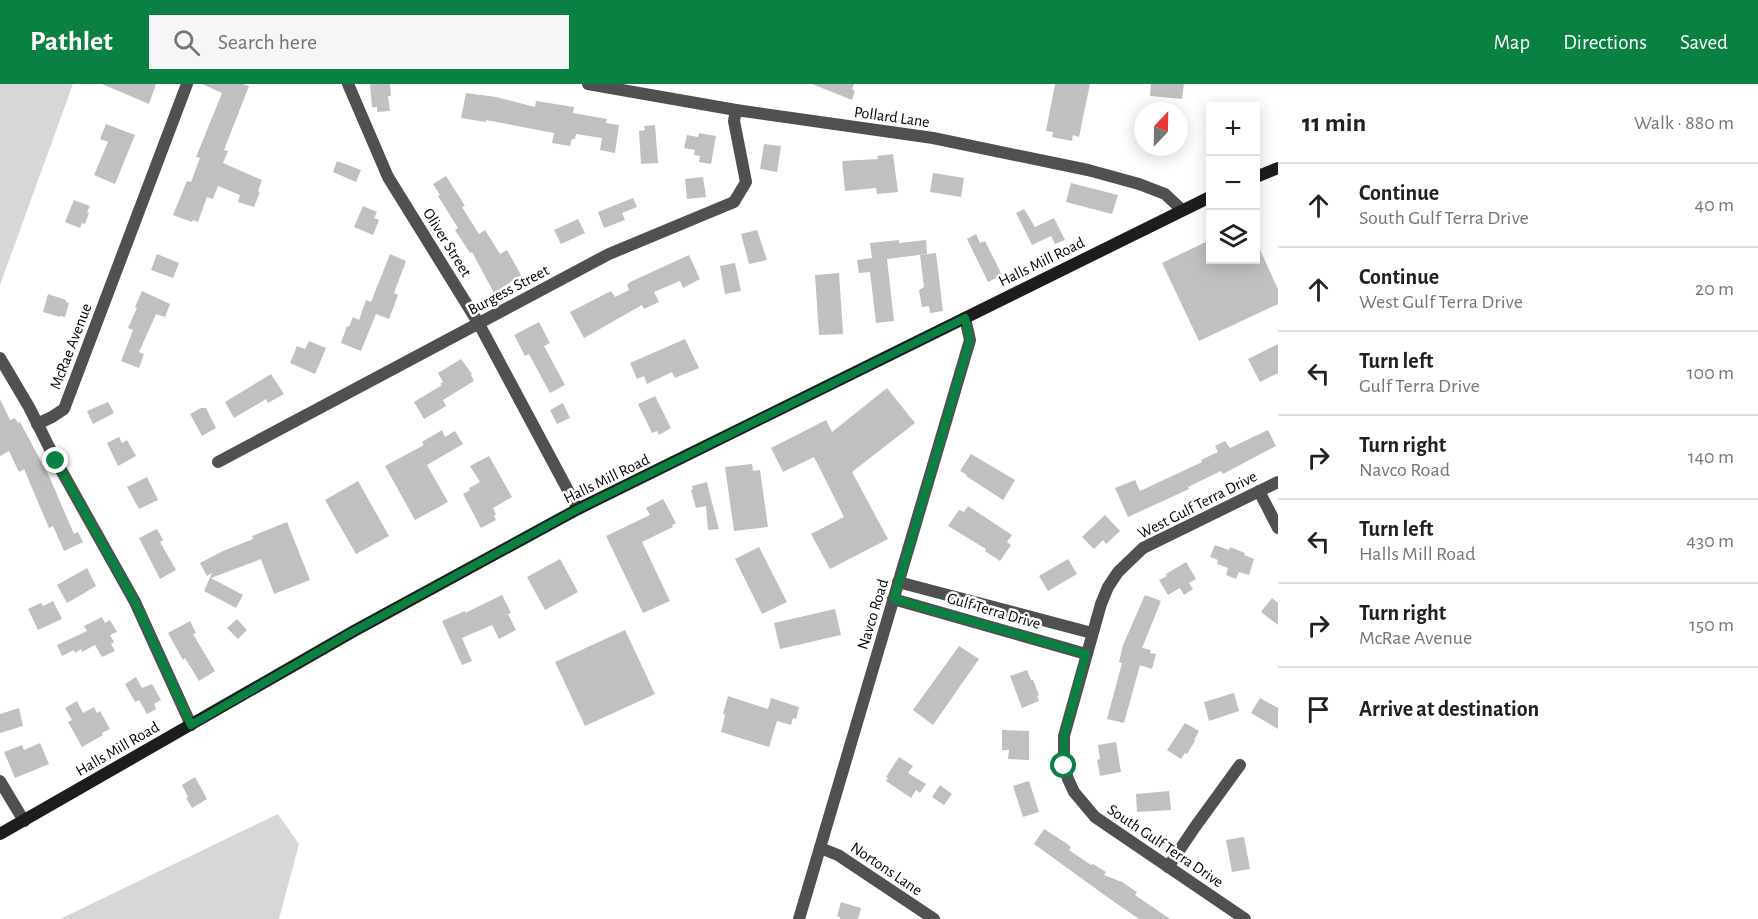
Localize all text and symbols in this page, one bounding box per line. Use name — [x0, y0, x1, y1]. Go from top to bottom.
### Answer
search box — [149, 15, 569, 69]
icon: search — [170, 26, 203, 59]
text: Pathlet — [30, 28, 113, 56]
text: Search here — [218, 31, 317, 53]
text: Map — [1494, 32, 1530, 53]
text: Directions — [1563, 32, 1647, 53]
text: Saved — [1680, 32, 1728, 53]
north arrow — [1134, 102, 1188, 156]
map controls — [1206, 102, 1260, 264]
button: + — [1206, 102, 1260, 156]
street label: Pollard Lane — [853, 104, 931, 130]
text: 11 min — [1302, 110, 1366, 136]
text: Walk · 880 m — [1634, 113, 1734, 133]
button: − — [1206, 156, 1260, 210]
text: Continue — [1359, 182, 1439, 204]
icon: ahead — [1302, 189, 1335, 222]
text: 40 m — [1695, 195, 1734, 215]
street label: Oliver Street — [420, 205, 474, 280]
text: South Gulf Terra Drive — [1359, 208, 1529, 228]
button: layers — [1206, 210, 1260, 264]
street label: Halls Mill Road — [996, 234, 1087, 290]
street label: Burgess Street — [465, 262, 552, 318]
text: Continue — [1359, 266, 1439, 288]
icon: ahead — [1302, 273, 1335, 306]
text: 20 m — [1695, 279, 1734, 299]
text: West Gulf Terra Drive — [1359, 292, 1523, 312]
street label: McRae Avenue — [47, 301, 95, 391]
text: Turn left — [1359, 350, 1433, 372]
icon: left — [1302, 357, 1335, 390]
text: 100 m — [1687, 363, 1734, 383]
text: Gulf Terra Drive — [1359, 376, 1480, 396]
text: Turn right — [1359, 434, 1446, 456]
icon: right — [1302, 441, 1335, 474]
route end — [42, 447, 68, 473]
text: 140 m — [1688, 447, 1734, 467]
street label: Halls Mill Road — [561, 451, 652, 507]
text: Navco Road — [1359, 460, 1450, 480]
street label: West Gulf Terra Drive — [1135, 468, 1260, 542]
text: Turn left — [1359, 518, 1433, 540]
icon: left — [1302, 525, 1335, 558]
text: 430 m — [1686, 531, 1734, 551]
text: Halls Mill Road — [1359, 544, 1476, 564]
street label: Navco Road — [855, 577, 891, 651]
street label: Gulf Terra Drive — [945, 590, 1042, 632]
text: Turn right — [1359, 602, 1446, 624]
icon: right — [1302, 609, 1335, 642]
text: 150 m — [1689, 615, 1734, 635]
text: McRae Avenue — [1359, 628, 1472, 648]
icon: arrive — [1302, 693, 1335, 726]
text: Arrive at destination — [1359, 698, 1539, 720]
street label: Halls Mill Road — [73, 719, 162, 779]
route start — [1050, 752, 1076, 778]
street label: South Gulf Terra Drive — [1105, 801, 1226, 890]
street label: Nortons Lane — [848, 839, 925, 898]

